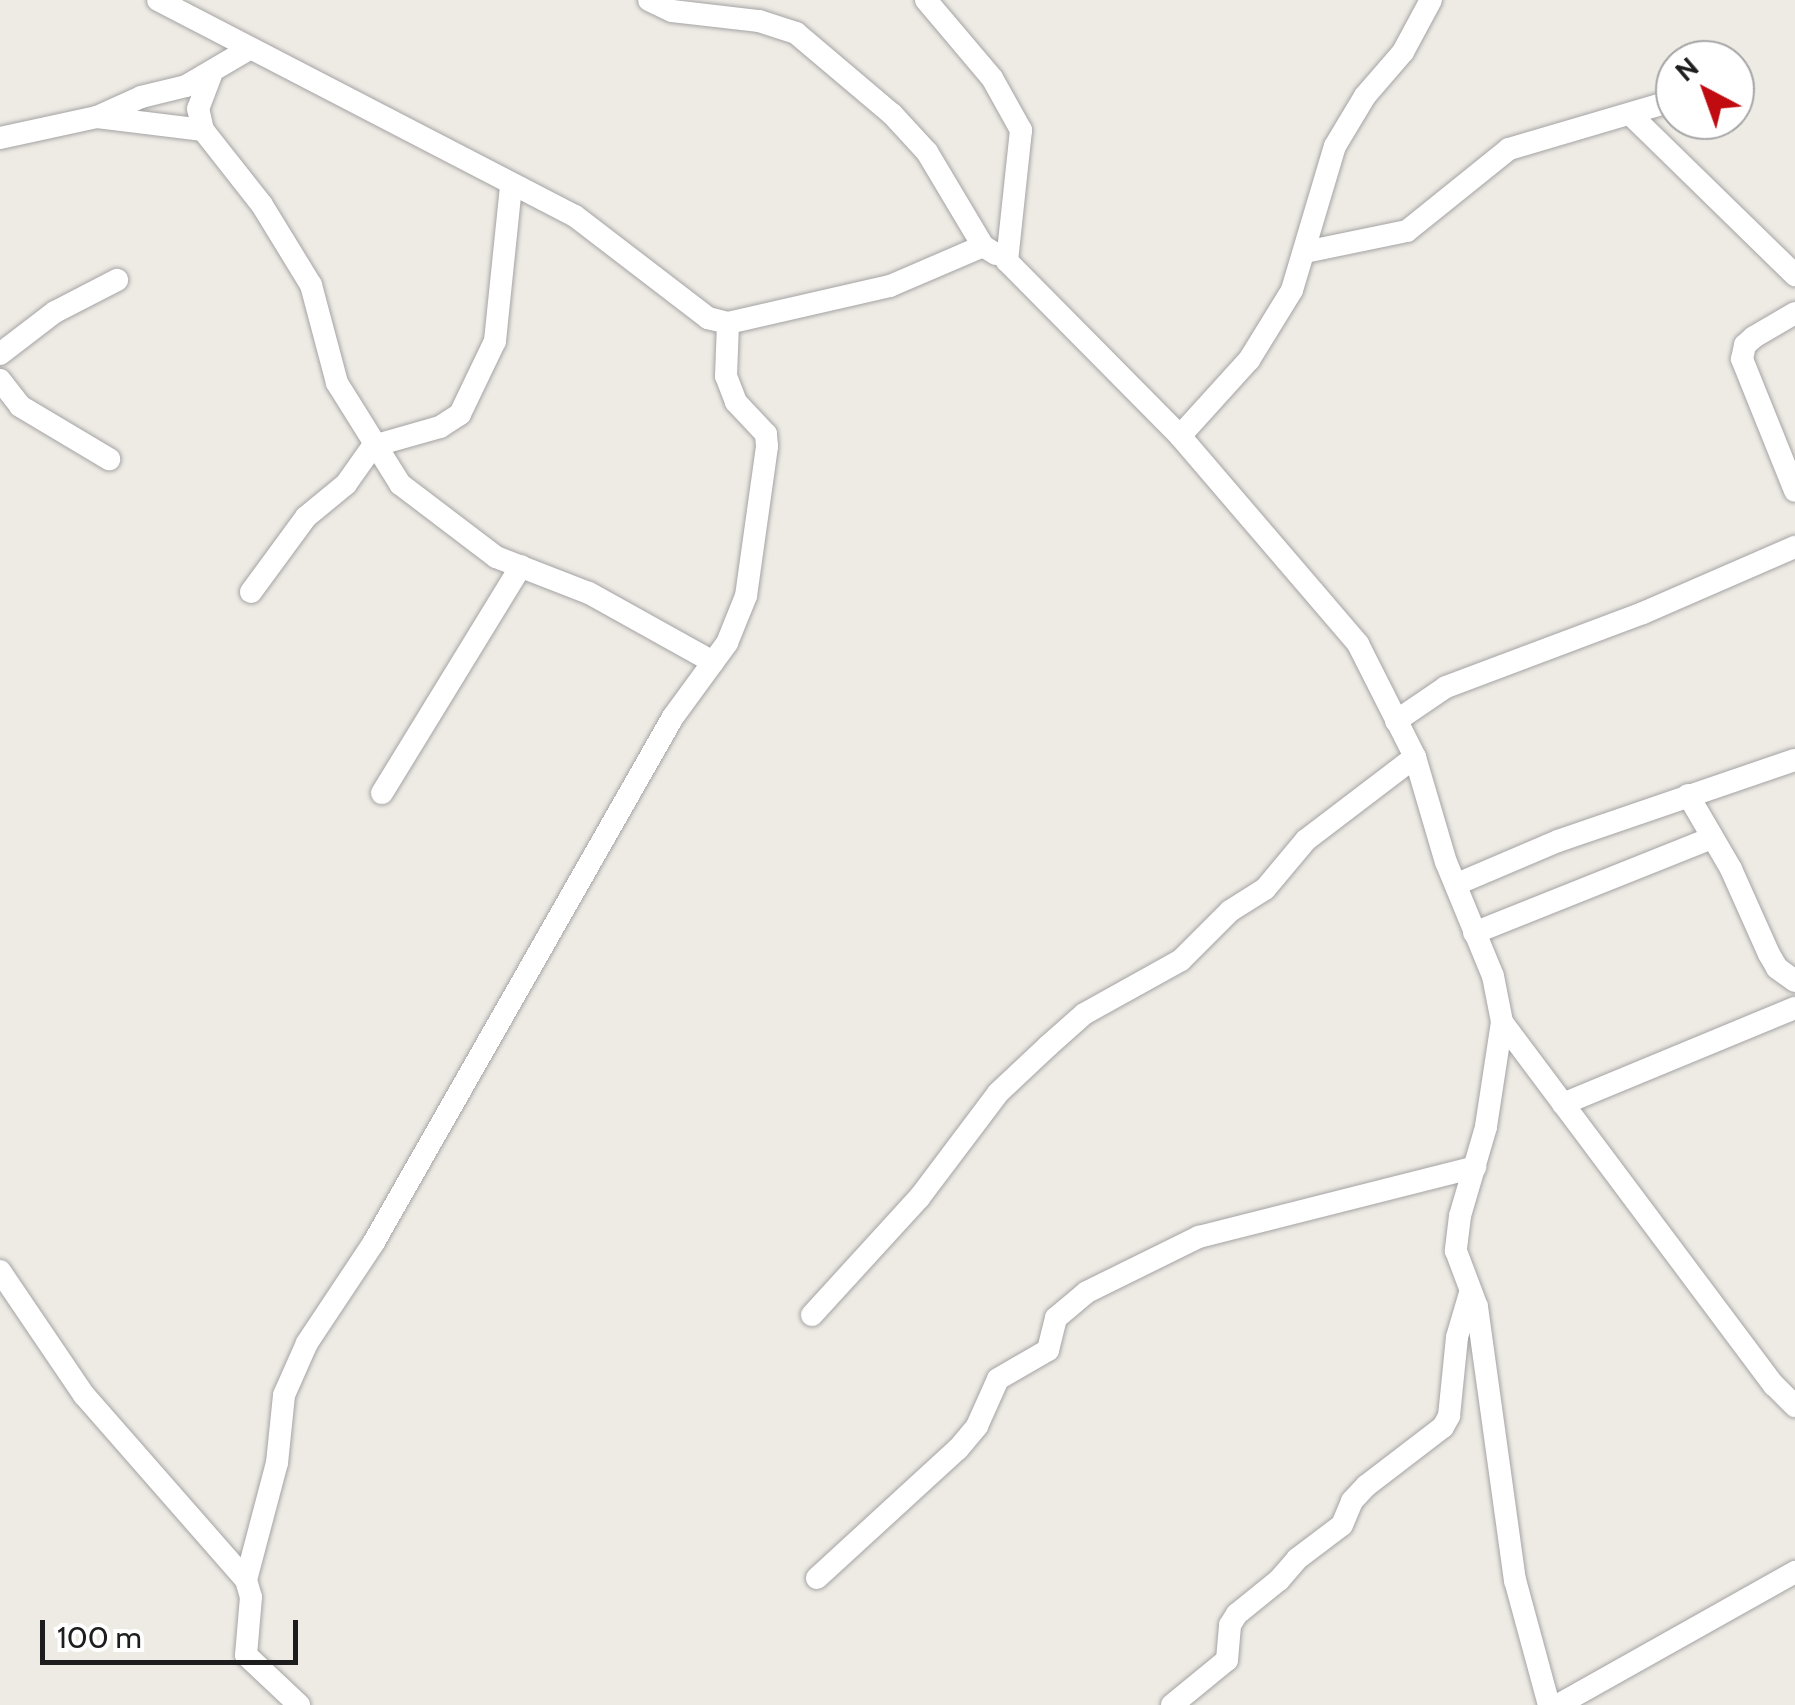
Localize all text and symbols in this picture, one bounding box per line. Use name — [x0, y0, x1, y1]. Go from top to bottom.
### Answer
north arrow — [1655, 40, 1755, 140]
text: N — [1668, 50, 1705, 88]
scale bar — [45, 1600, 302, 1662]
text: 100 m — [57, 1619, 142, 1656]

